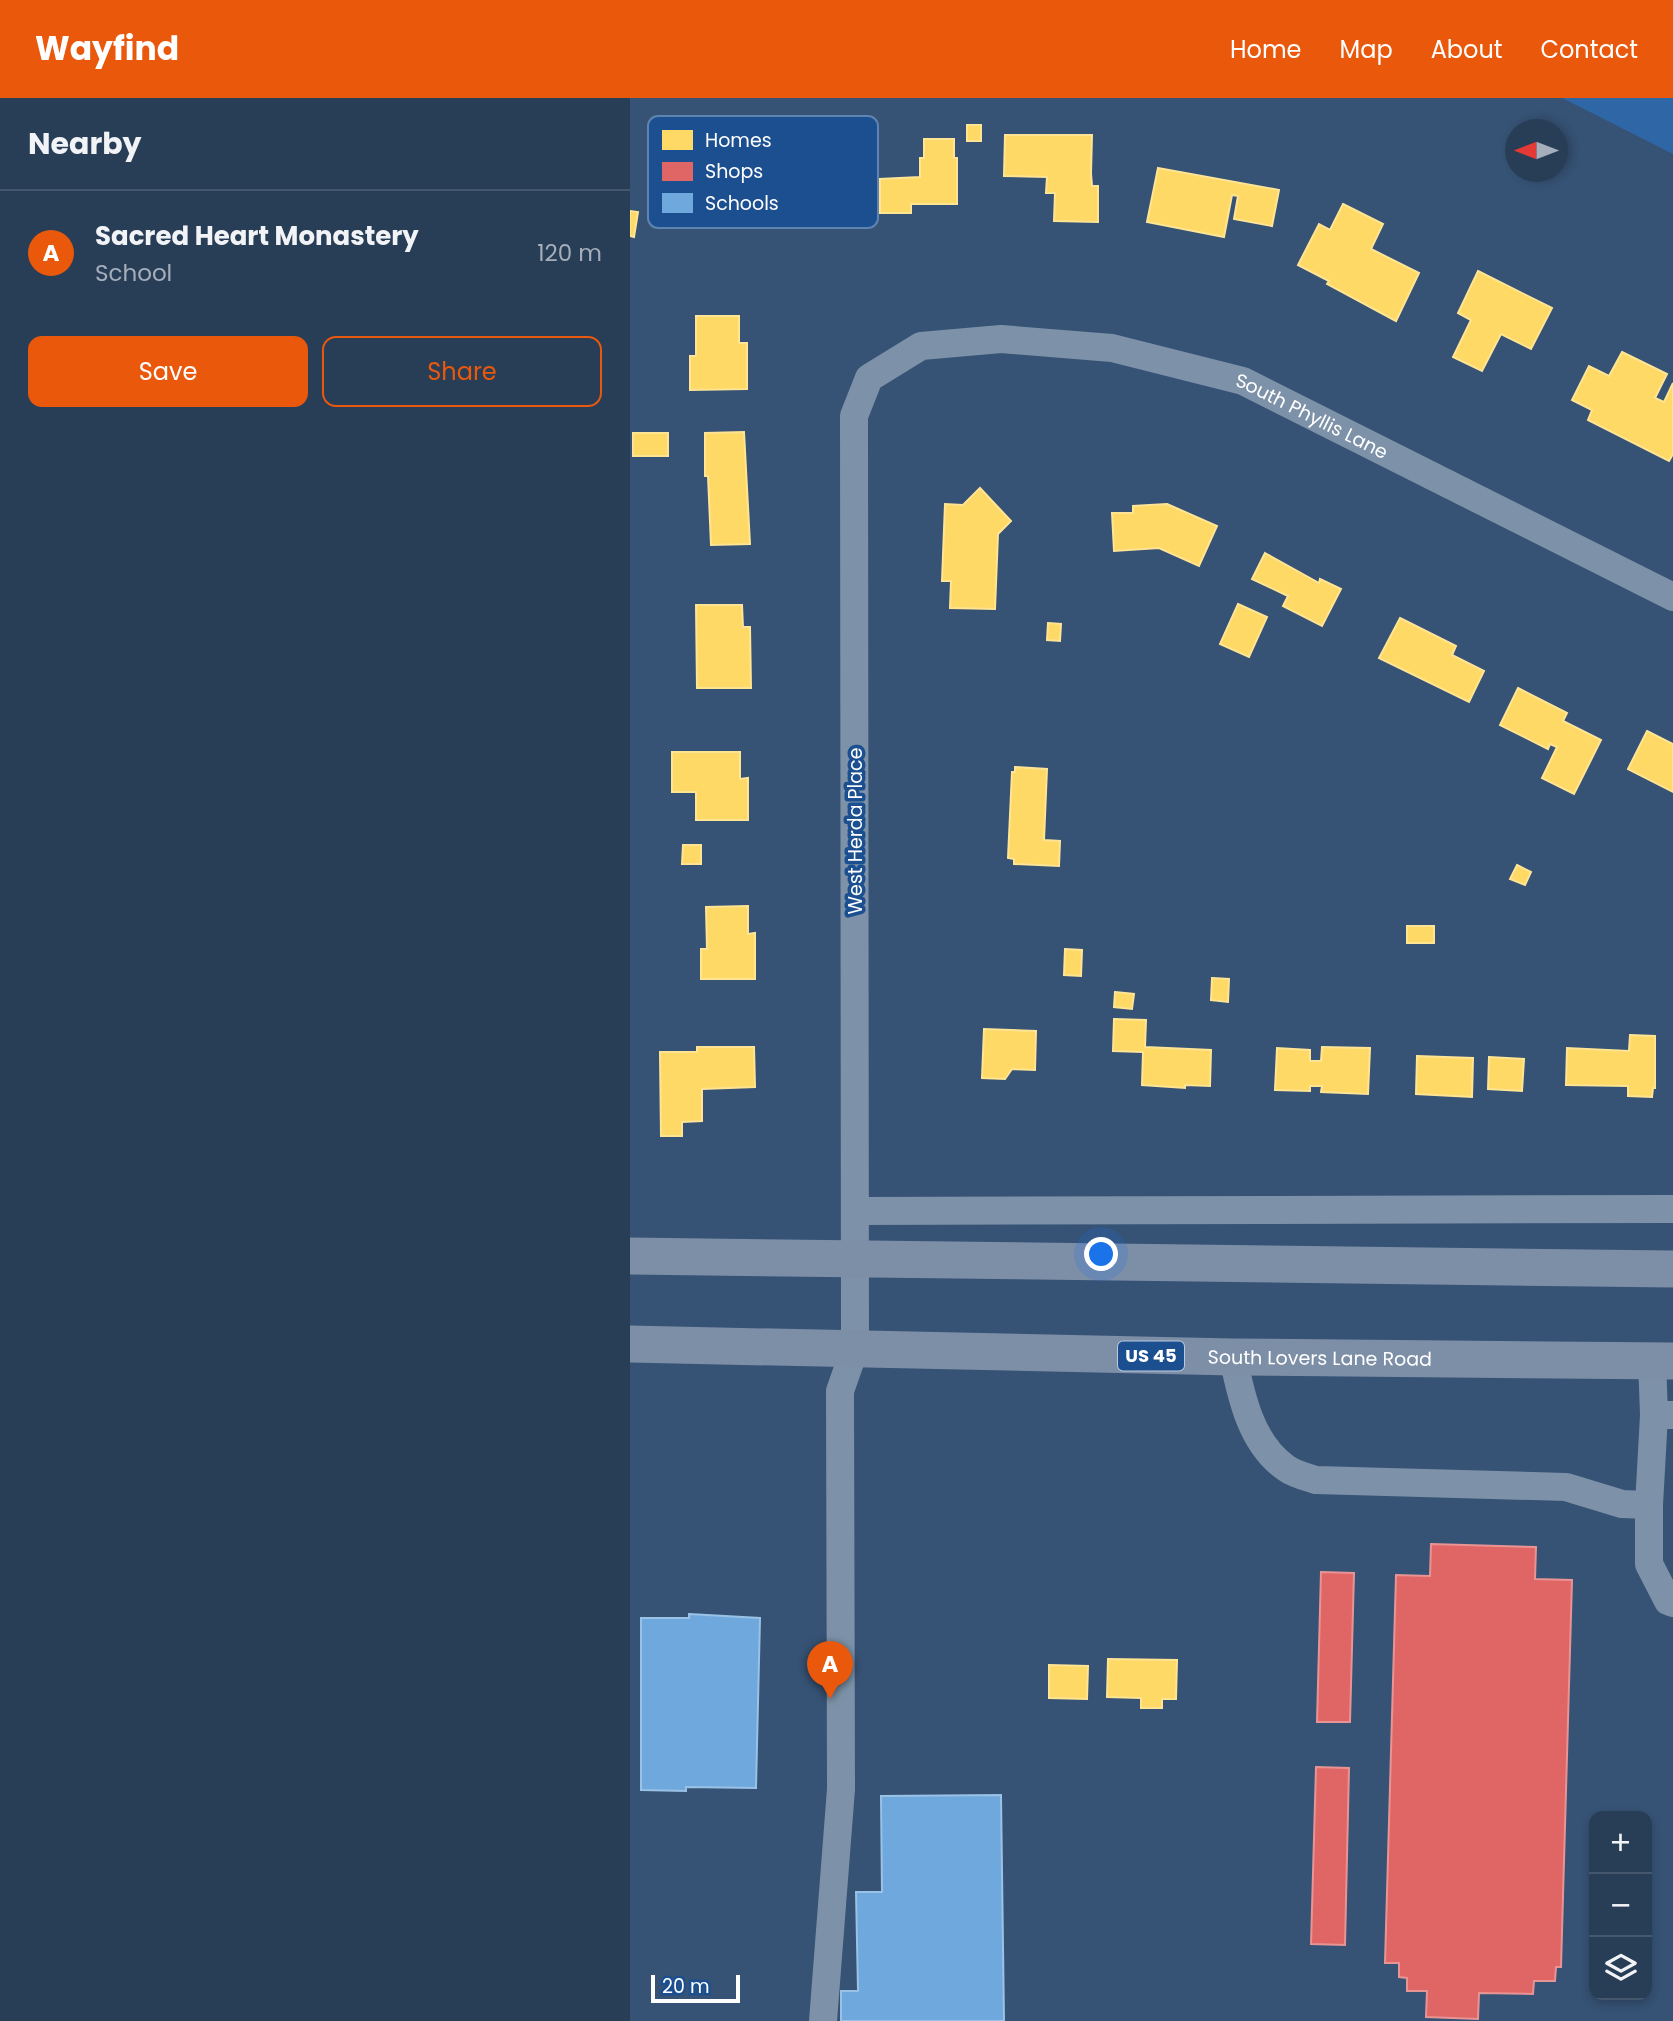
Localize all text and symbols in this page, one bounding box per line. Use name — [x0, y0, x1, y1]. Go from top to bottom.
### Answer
text: Wayfind — [35, 25, 179, 72]
text: Home — [1230, 33, 1302, 66]
text: Map — [1340, 33, 1393, 66]
text: About — [1431, 33, 1502, 66]
text: Contact — [1540, 33, 1638, 66]
legend — [648, 116, 878, 228]
north arrow — [1505, 119, 1568, 182]
text: Nearby — [28, 122, 142, 165]
text: Homes — [705, 127, 772, 154]
text: Shops — [705, 158, 763, 185]
text: Schools — [705, 190, 779, 217]
text: Sacred Heart Monastery — [95, 218, 419, 254]
text: A — [43, 237, 59, 269]
text: 120 m — [537, 237, 602, 269]
text: School — [95, 257, 172, 289]
button: Save — [28, 336, 308, 407]
button: Share — [322, 336, 602, 407]
street label: South Phyllis Lane — [1233, 367, 1393, 466]
street label: West Herda Place — [842, 748, 869, 914]
your location — [1084, 1237, 1118, 1271]
road number: US 45 — [1118, 1342, 1184, 1371]
street label: South Lovers Lane Road — [1207, 1343, 1432, 1373]
pin: A — [807, 1641, 853, 1699]
map controls — [1589, 1811, 1652, 2000]
button: + — [1589, 1811, 1652, 1874]
button: − — [1589, 1874, 1652, 1937]
button: layers — [1589, 1937, 1652, 2000]
scale bar — [651, 1972, 740, 2004]
text: 20 m — [662, 1973, 710, 2000]

